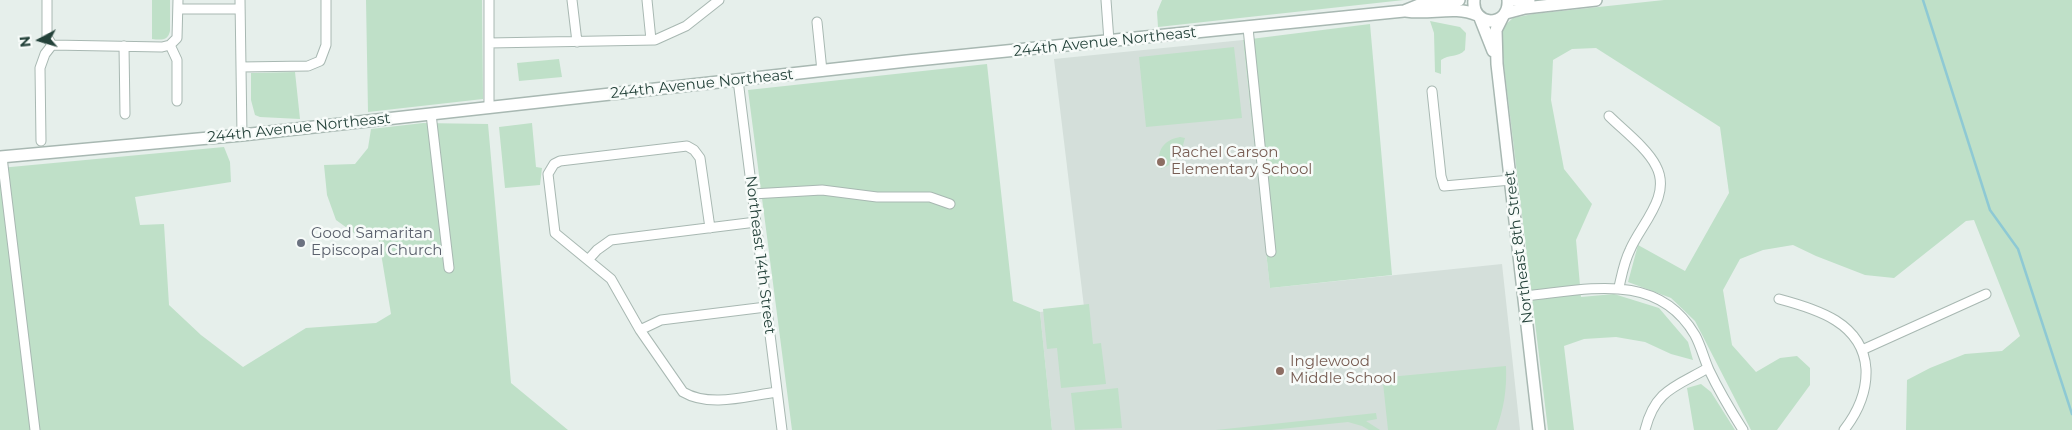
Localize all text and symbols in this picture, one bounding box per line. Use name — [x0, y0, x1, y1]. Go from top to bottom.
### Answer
north arrow — [15, 15, 65, 65]
street label: 244th Avenue Northeast — [1013, 23, 1197, 61]
text: N — [16, 35, 35, 48]
street label: 244th Avenue Northeast — [610, 65, 794, 103]
street label: 244th Avenue Northeast — [207, 109, 391, 147]
place label: Rachel Carson Elementary School — [1171, 144, 1312, 179]
marker: Rachel Carson Elementary School — [1155, 156, 1167, 168]
street label: Northeast 8th Street — [1501, 169, 1537, 325]
street label: Northeast 14th Street — [741, 175, 779, 335]
place label: Good Samaritan Episcopal Church — [311, 225, 442, 260]
marker: Good Samaritan Episcopal Church — [295, 237, 307, 249]
place label: Inglewood Middle School — [1290, 353, 1396, 388]
marker: Inglewood Middle School — [1274, 365, 1286, 377]

